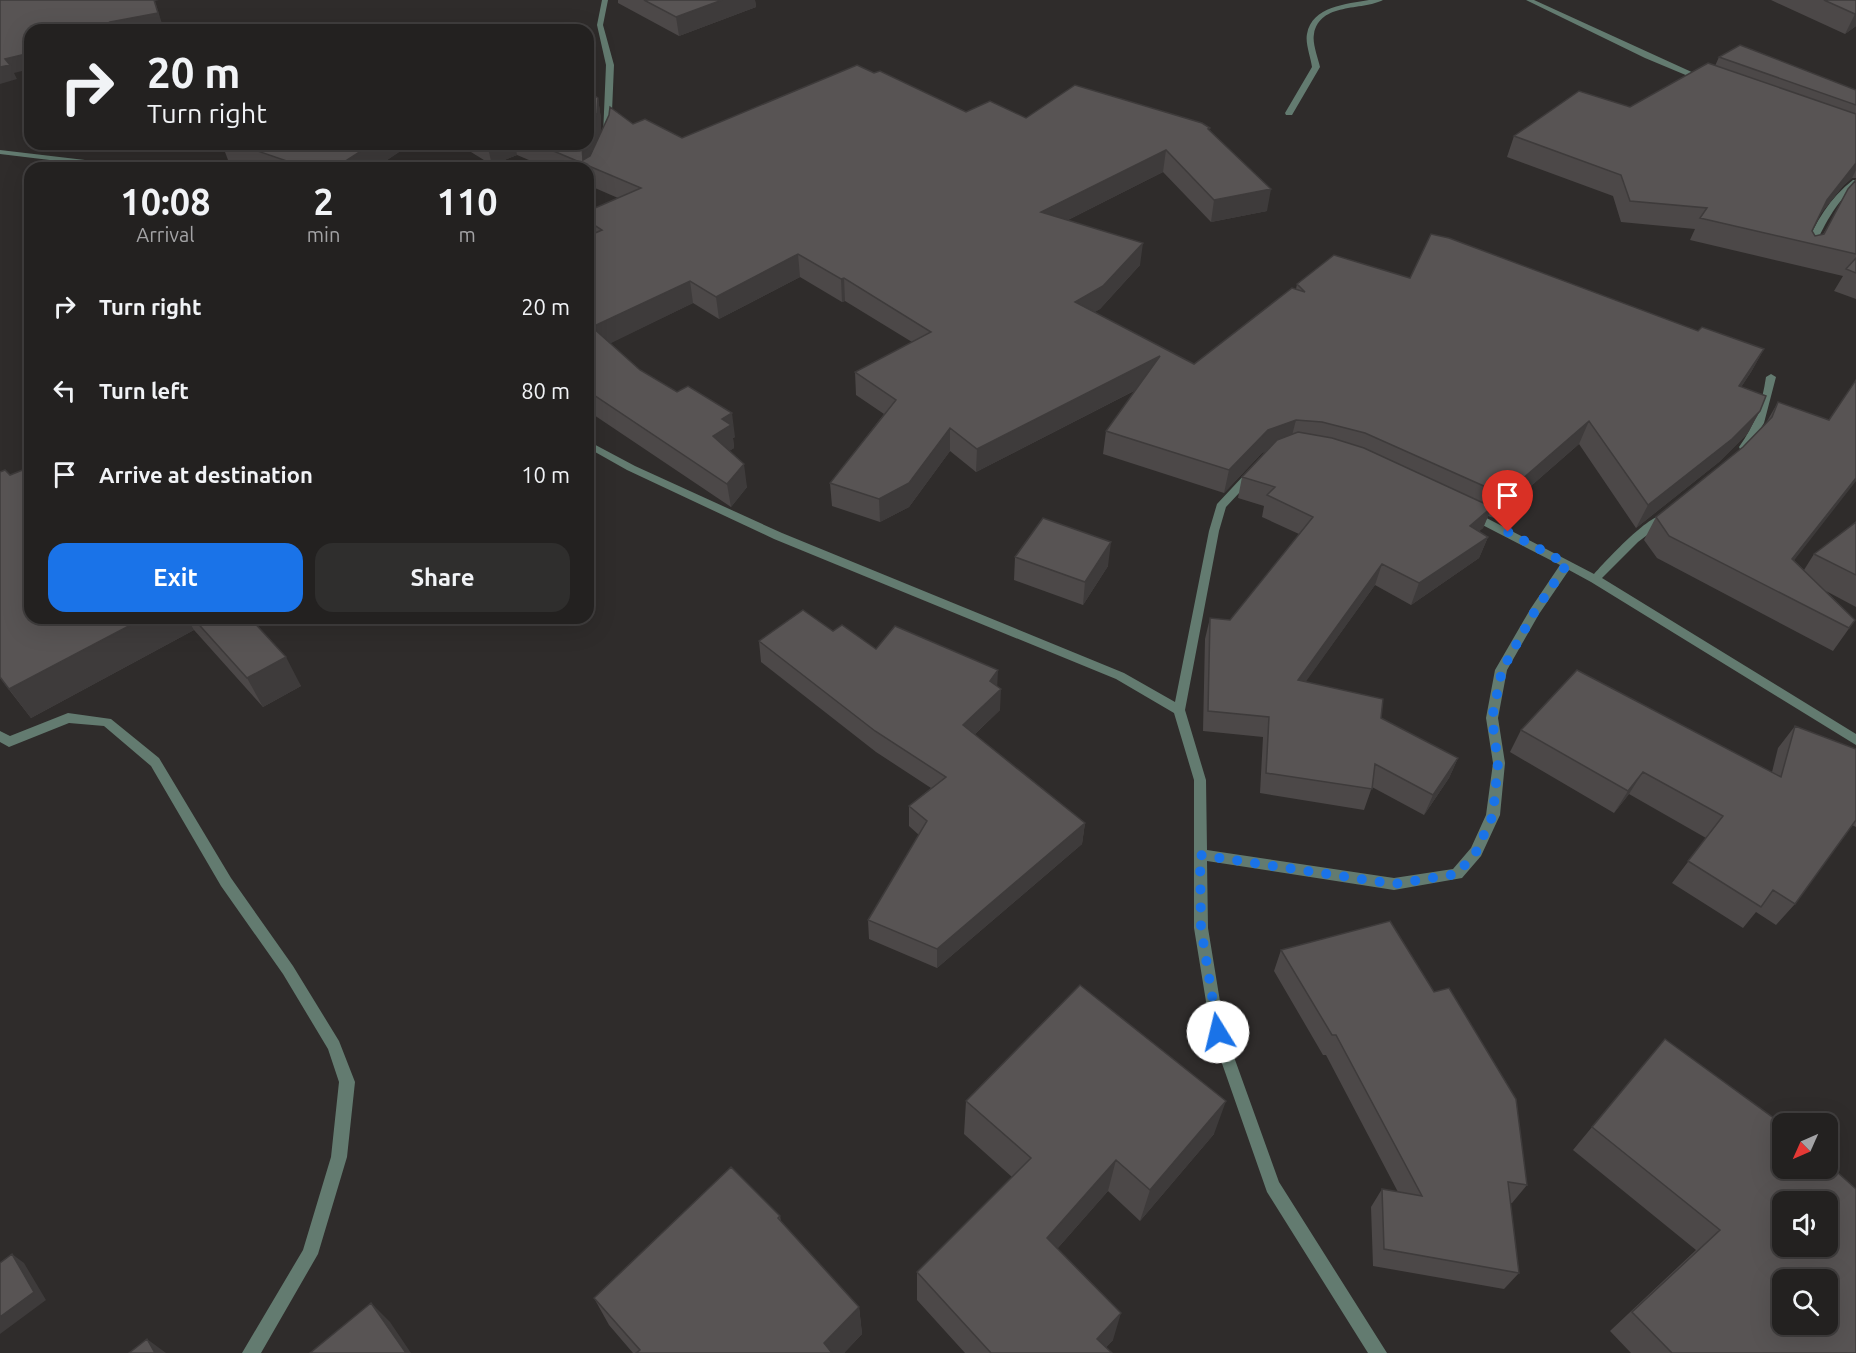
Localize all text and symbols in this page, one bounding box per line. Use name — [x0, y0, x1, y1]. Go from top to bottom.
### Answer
icon: right — [48, 48, 126, 126]
text: 20 m — [147, 49, 241, 96]
text: Turn right — [147, 98, 267, 128]
text: 10:08 — [120, 181, 210, 222]
text: 2 — [313, 181, 334, 222]
text: 110 — [437, 181, 498, 222]
text: Arrival — [136, 223, 195, 246]
text: min — [307, 223, 340, 246]
text: m — [459, 223, 476, 246]
icon: right — [48, 290, 81, 323]
text: Turn right — [99, 294, 201, 319]
text: 20 m — [521, 294, 570, 319]
icon: left — [48, 374, 81, 407]
text: Turn left — [99, 378, 189, 403]
text: 80 m — [521, 378, 570, 403]
icon: arrive — [48, 458, 81, 491]
text: Arrive at destination — [99, 462, 313, 487]
text: 10 m — [521, 462, 570, 487]
pin — [1482, 470, 1533, 532]
icon: arrive — [1491, 479, 1524, 512]
button: Exit — [48, 543, 303, 612]
button: Share — [315, 543, 570, 612]
position arrow — [1186, 1000, 1250, 1064]
north arrow — [1772, 1113, 1838, 1179]
map controls — [1772, 1113, 1838, 1335]
button: sound — [1772, 1191, 1838, 1257]
button: search — [1772, 1269, 1838, 1335]

